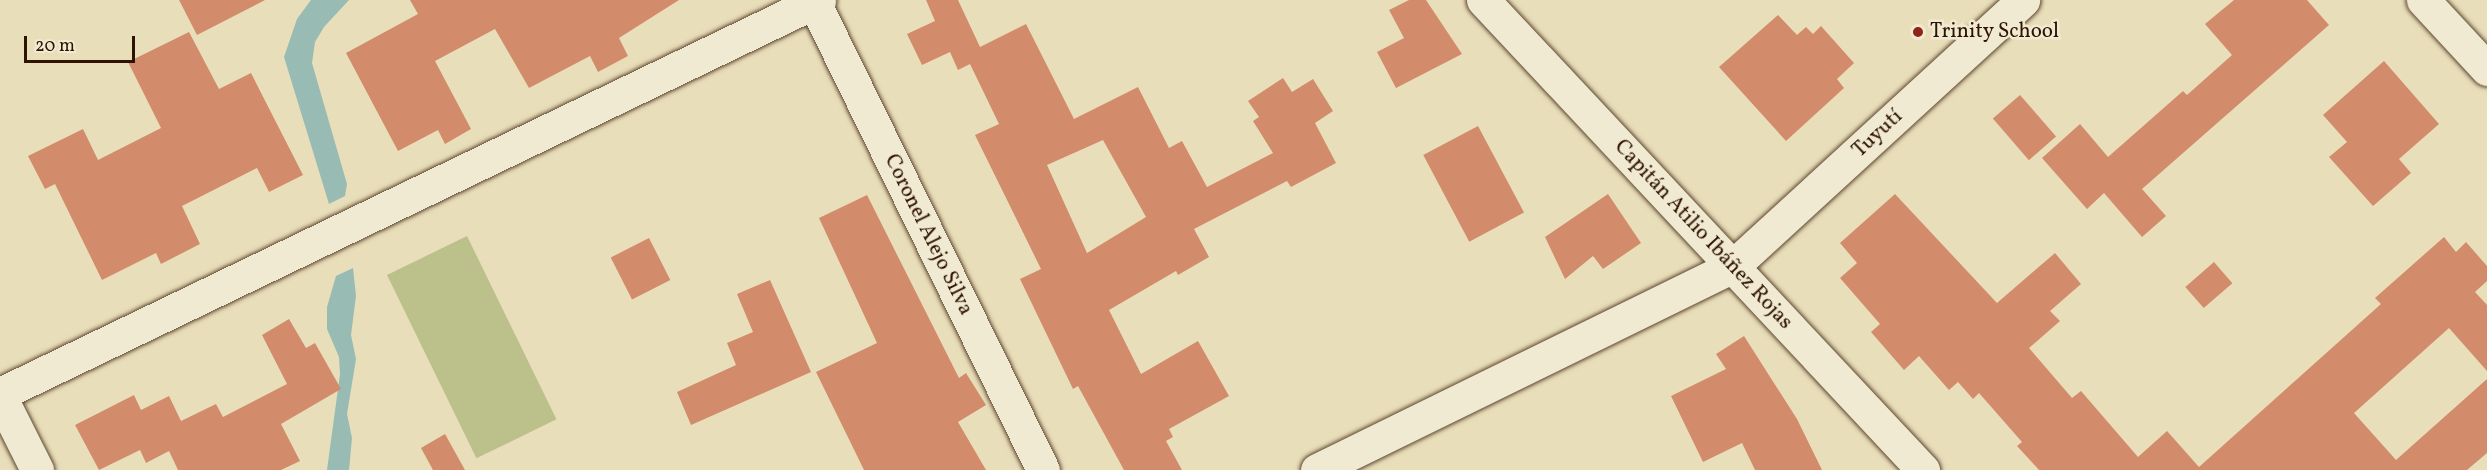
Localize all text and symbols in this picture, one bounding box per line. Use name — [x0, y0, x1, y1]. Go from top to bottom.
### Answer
place label: Trinity School — [1930, 19, 2060, 45]
scale bar — [27, 24, 138, 62]
marker: Trinity School — [1911, 25, 1925, 39]
text: 20 m — [35, 34, 75, 59]
street label: Tuyutí — [1848, 105, 1908, 163]
street label: Capitán Atilio Ibáñez Rojas — [1608, 135, 1798, 335]
street label: Coronel Alejo Silva — [878, 150, 978, 320]

